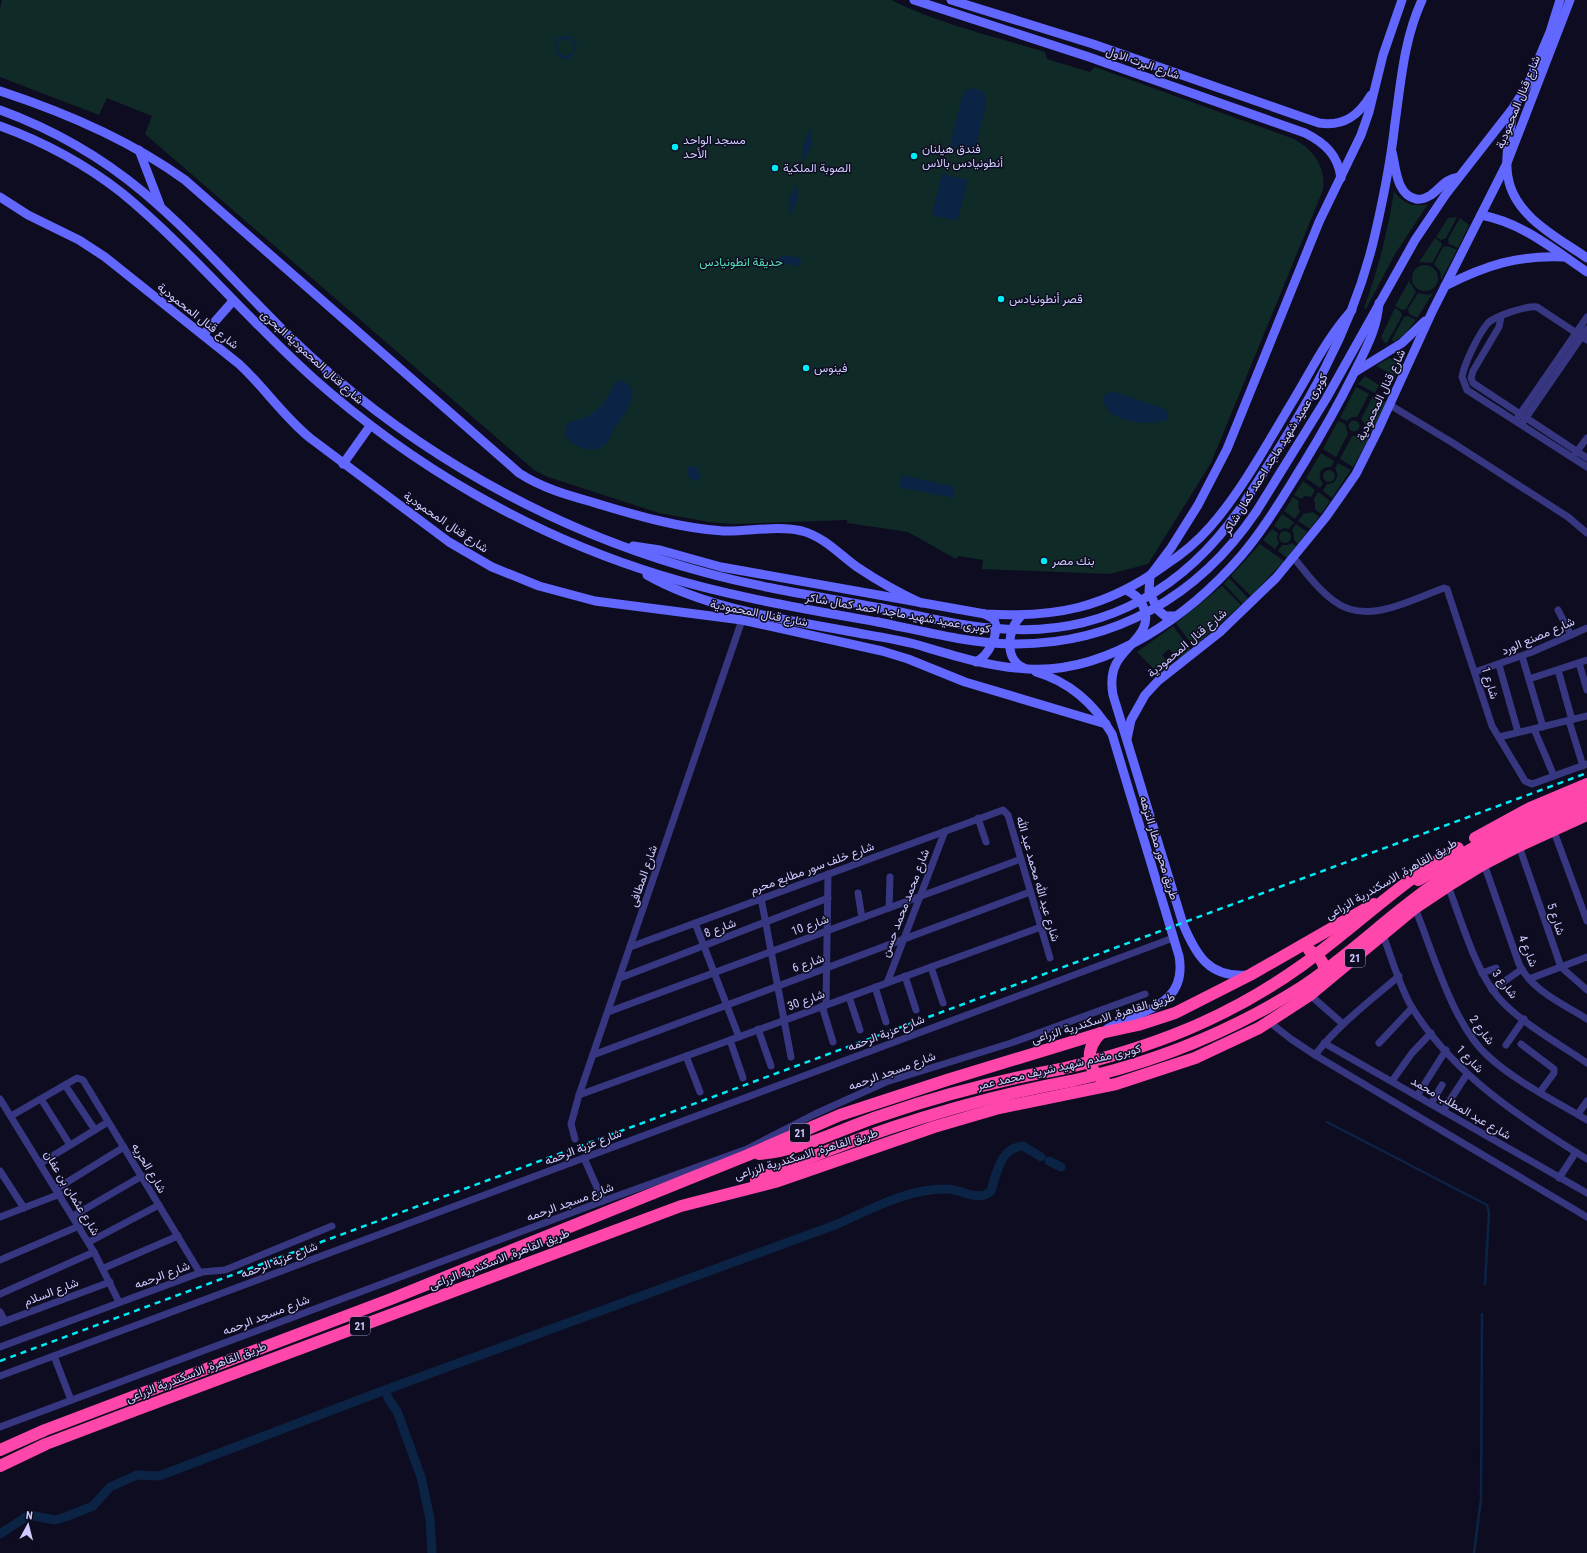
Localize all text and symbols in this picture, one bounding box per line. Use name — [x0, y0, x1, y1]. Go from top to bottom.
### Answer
street label: شارع البرت الاول — [1104, 44, 1182, 84]
street label: شارع قنال المحمودية — [1493, 53, 1545, 151]
place label: مسجد الواحد الأحد — [683, 133, 746, 161]
marker: مسجد الواحد الأحد — [670, 142, 680, 152]
place label: فندق هيلنان أنطونيادس بالاس — [922, 142, 1003, 171]
marker: فندق هيلنان أنطونيادس بالاس — [909, 151, 919, 161]
place label: الصوبة الملكية — [783, 161, 851, 176]
marker: الصوبة الملكية — [770, 163, 780, 173]
park label: حديقة انطونيادس — [699, 255, 783, 270]
street label: شارع قنال المحمودية — [153, 280, 241, 354]
place label: قصر أنطونيادس — [1009, 292, 1083, 307]
marker: قصر أنطونيادس — [996, 294, 1006, 304]
street label: شارع قنال المحمودية البحرى — [256, 307, 366, 408]
street label: شارع قنال المحمودية — [1354, 347, 1410, 444]
place label: فينوس — [814, 361, 847, 376]
marker: فينوس — [801, 363, 811, 373]
street label: كوبرى عميد شهيد ماجد احمد كمال شاكر — [1219, 371, 1331, 539]
street label: شارع قنال المحمودية — [400, 488, 491, 557]
place label: بنك مصر — [1051, 554, 1095, 569]
marker: بنك مصر — [1039, 556, 1049, 566]
street label: كوبرى عميد شهيد ماجد احمد كمال شاكر — [803, 590, 992, 637]
street label: شارع قنال المحمودية — [709, 597, 809, 631]
street label: شارع قنال المحمودية — [1144, 606, 1231, 682]
street label: شارع مصنع الورد — [1499, 614, 1577, 660]
street label: شارع 1 — [1477, 665, 1501, 701]
street label: طريق محور مطار النزهه — [1136, 794, 1182, 902]
street label: شارع عبد الله محمد عبد الله — [1011, 815, 1063, 944]
street label: طريق القاهرة, الاسكندرية الزراعى — [1323, 835, 1460, 923]
street label: شارع خلف سور مطابع محرم — [748, 839, 877, 899]
street label: شارع المطافى — [626, 843, 662, 909]
street label: شارع محمد محمد حسن — [878, 847, 934, 960]
street label: شارع 5 — [1542, 901, 1568, 937]
street label: شارع 10 — [789, 912, 831, 940]
street label: شارع 8 — [702, 916, 739, 942]
street label: شارع 4 — [1514, 933, 1541, 970]
road number: 21 — [1345, 949, 1365, 967]
street label: شارع 6 — [790, 951, 827, 977]
street label: شارع 3 — [1488, 967, 1521, 1002]
street label: شارع 30 — [785, 987, 827, 1015]
street label: طريق القاهرة, الاسكندرية الزراعى — [1029, 989, 1177, 1048]
street label: شارع عزبة الرحمه — [846, 1012, 927, 1056]
street label: شارع 2 — [1465, 1013, 1497, 1049]
street label: كوبرى مقدم شهيد شريف محمد عمر — [975, 1041, 1143, 1094]
street label: شارع 1 — [1452, 1042, 1486, 1077]
street label: شارع مسجد الرحمه — [846, 1049, 938, 1095]
street label: شارع عبد المطلب محمد — [1407, 1074, 1514, 1144]
road number: 21 — [790, 1124, 810, 1142]
street label: طريق القاهرة, الاسكندرية الزراعى — [732, 1125, 880, 1184]
street label: شارع عزبة الرحمه — [543, 1126, 624, 1170]
street label: شارع الحريه — [127, 1140, 169, 1197]
street label: شارع عثمان بن عفان — [39, 1148, 103, 1239]
street label: شارع مسجد الرحمه — [524, 1180, 616, 1226]
street label: طريق القاهرة, الاسكندرية الزراعى — [427, 1226, 572, 1293]
street label: شارع عزبة الرحمه — [239, 1239, 320, 1283]
street label: شارع الرحمه — [132, 1259, 192, 1293]
street label: شارع السلام — [22, 1275, 81, 1311]
street label: شارع مسجد الرحمه — [221, 1292, 312, 1340]
road number: 21 — [350, 1317, 370, 1335]
street label: طريق القاهرة, الاسكندرية الزراعى — [124, 1339, 269, 1406]
north arrow — [8, 1505, 48, 1545]
text: N — [25, 1509, 34, 1522]

